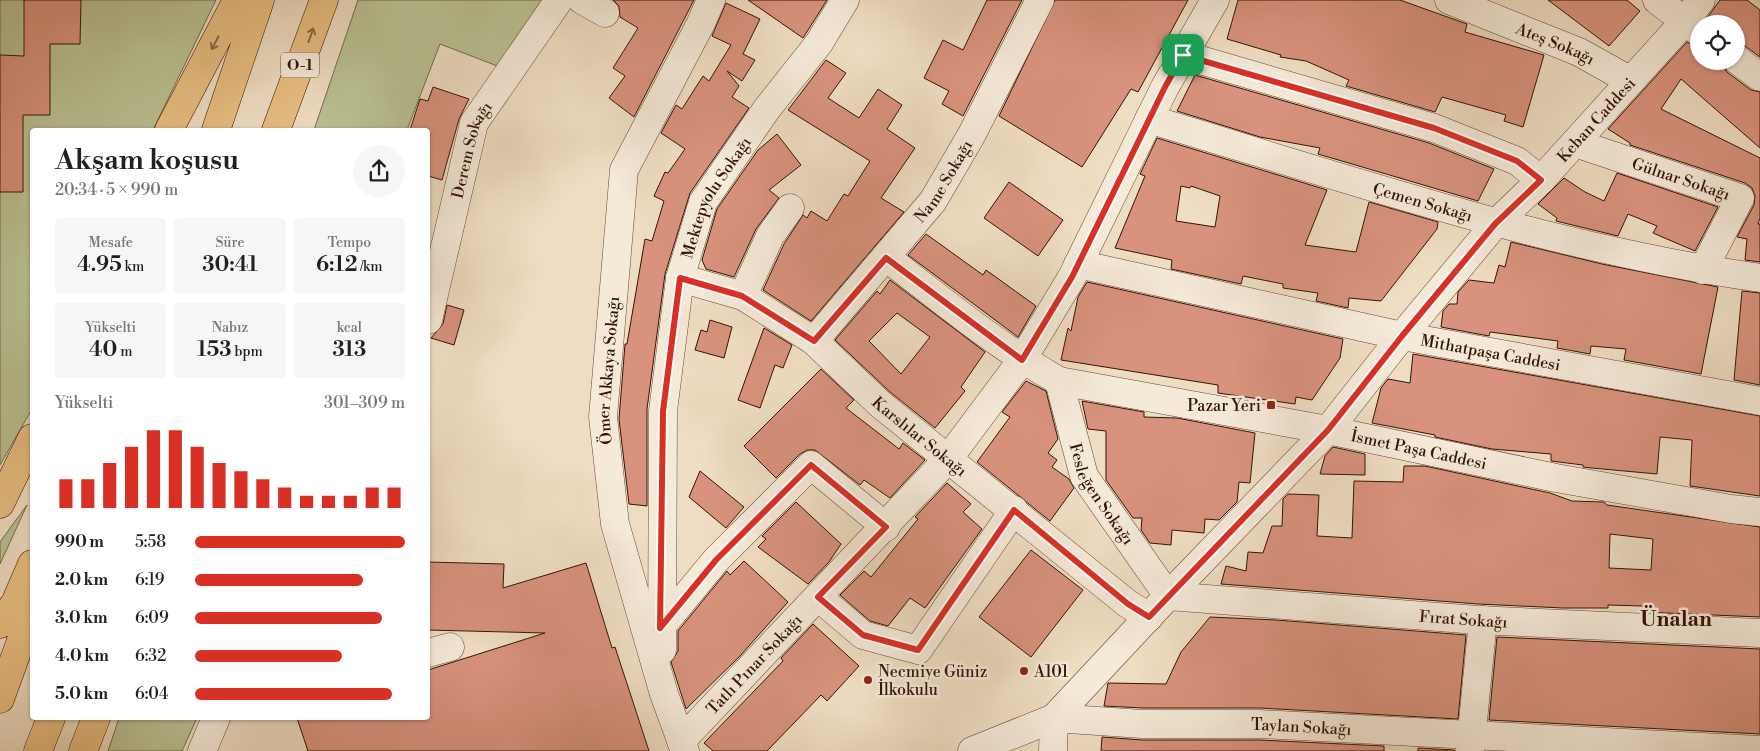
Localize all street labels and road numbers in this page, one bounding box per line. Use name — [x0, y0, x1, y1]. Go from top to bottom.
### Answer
street label: Ateş Sokağı — [1512, 18, 1598, 70]
road number: O-1 — [281, 52, 319, 78]
street label: Keban Caddesi — [1553, 74, 1640, 167]
street label: Derem Sokağı — [448, 98, 497, 201]
street label: Mektepyolu Sokağı — [677, 133, 756, 261]
street label: Name Sokağı — [910, 137, 977, 227]
street label: Gülnar Sokağı — [1629, 154, 1733, 205]
street label: Çemen Sokağı — [1370, 179, 1475, 226]
street label: Ömer Akkaya Sokağı — [594, 296, 624, 446]
street label: Mithatpaşa Caddesi — [1419, 331, 1562, 376]
street label: Karslılar Sokağı — [867, 393, 971, 481]
street label: İsmet Paşa Caddesi — [1349, 424, 1489, 474]
street label: Fesleğen Sokağı — [1065, 441, 1138, 549]
street label: Fırat Sokağı — [1418, 607, 1508, 632]
street label: Tatlı Pınar Sokağı — [702, 610, 807, 719]
street label: Taylan Sokağı — [1251, 715, 1352, 740]

